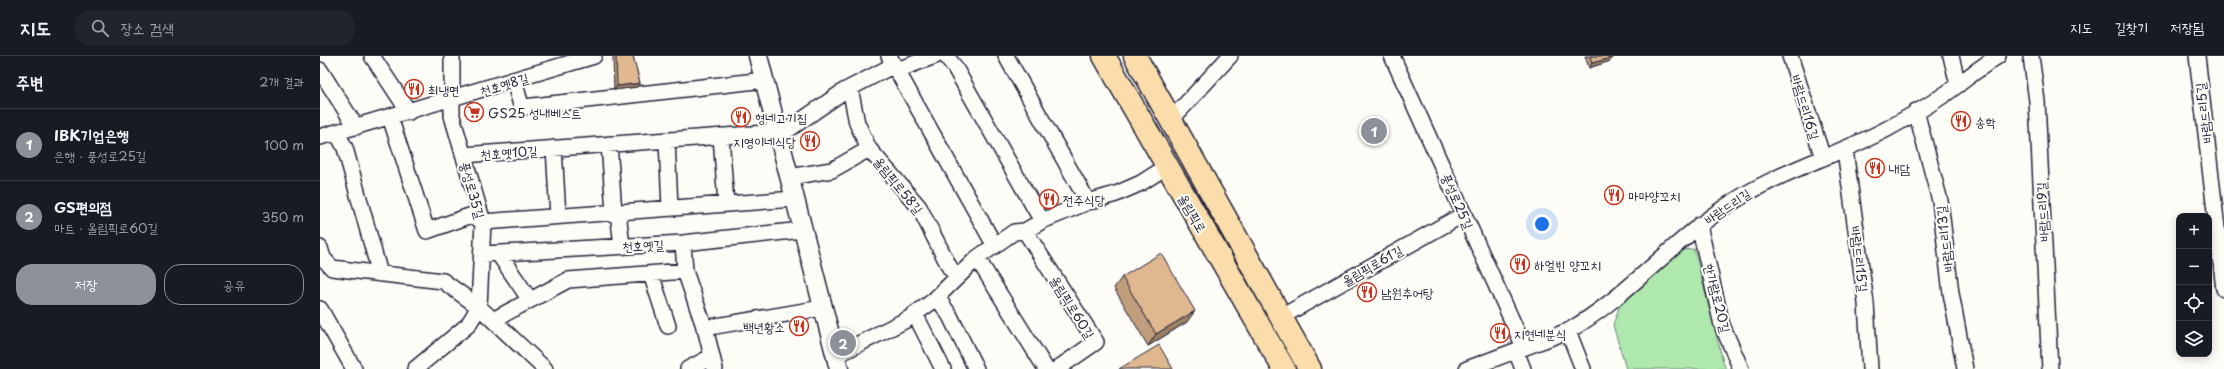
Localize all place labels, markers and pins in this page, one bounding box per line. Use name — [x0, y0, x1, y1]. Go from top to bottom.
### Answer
restaurant icon: 최냉면 — [403, 78, 425, 100]
place label: 최냉면 — [428, 80, 459, 99]
supermarket icon: GS25 성내베스트 — [463, 101, 485, 123]
place label: GS25 성내베스트 — [488, 103, 582, 122]
restaurant icon: 형네고기집 — [730, 106, 752, 128]
place label: 형네고기집 — [755, 108, 807, 127]
restaurant icon: 송학 — [1950, 110, 1972, 132]
place label: 송학 — [1975, 112, 1996, 131]
pin: 1 — [1361, 116, 1387, 146]
restaurant icon: 지영이네식당 — [799, 130, 821, 152]
place label: 지영이네식당 — [733, 132, 797, 151]
restaurant icon: 내담 — [1864, 157, 1886, 179]
place label: 내담 — [1889, 159, 1910, 178]
restaurant icon: 마마양꼬치 — [1603, 184, 1625, 206]
place label: 마마양꼬치 — [1628, 186, 1680, 205]
restaurant icon: 전주식당 — [1038, 188, 1060, 210]
place label: 전주식당 — [1063, 190, 1105, 209]
restaurant icon: 하얼빈 양꼬치 — [1509, 253, 1531, 275]
place label: 하얼빈 양꼬치 — [1534, 255, 1601, 274]
restaurant icon: 남원추어탕 — [1356, 281, 1378, 303]
place label: 남원추어탕 — [1381, 283, 1434, 302]
restaurant icon: 백년황소 — [788, 315, 810, 337]
place label: 백년황소 — [743, 317, 785, 336]
restaurant icon: 지현네분식 — [1489, 322, 1511, 344]
place label: 지현네분식 — [1514, 324, 1566, 343]
pin: 2 — [830, 328, 856, 358]

